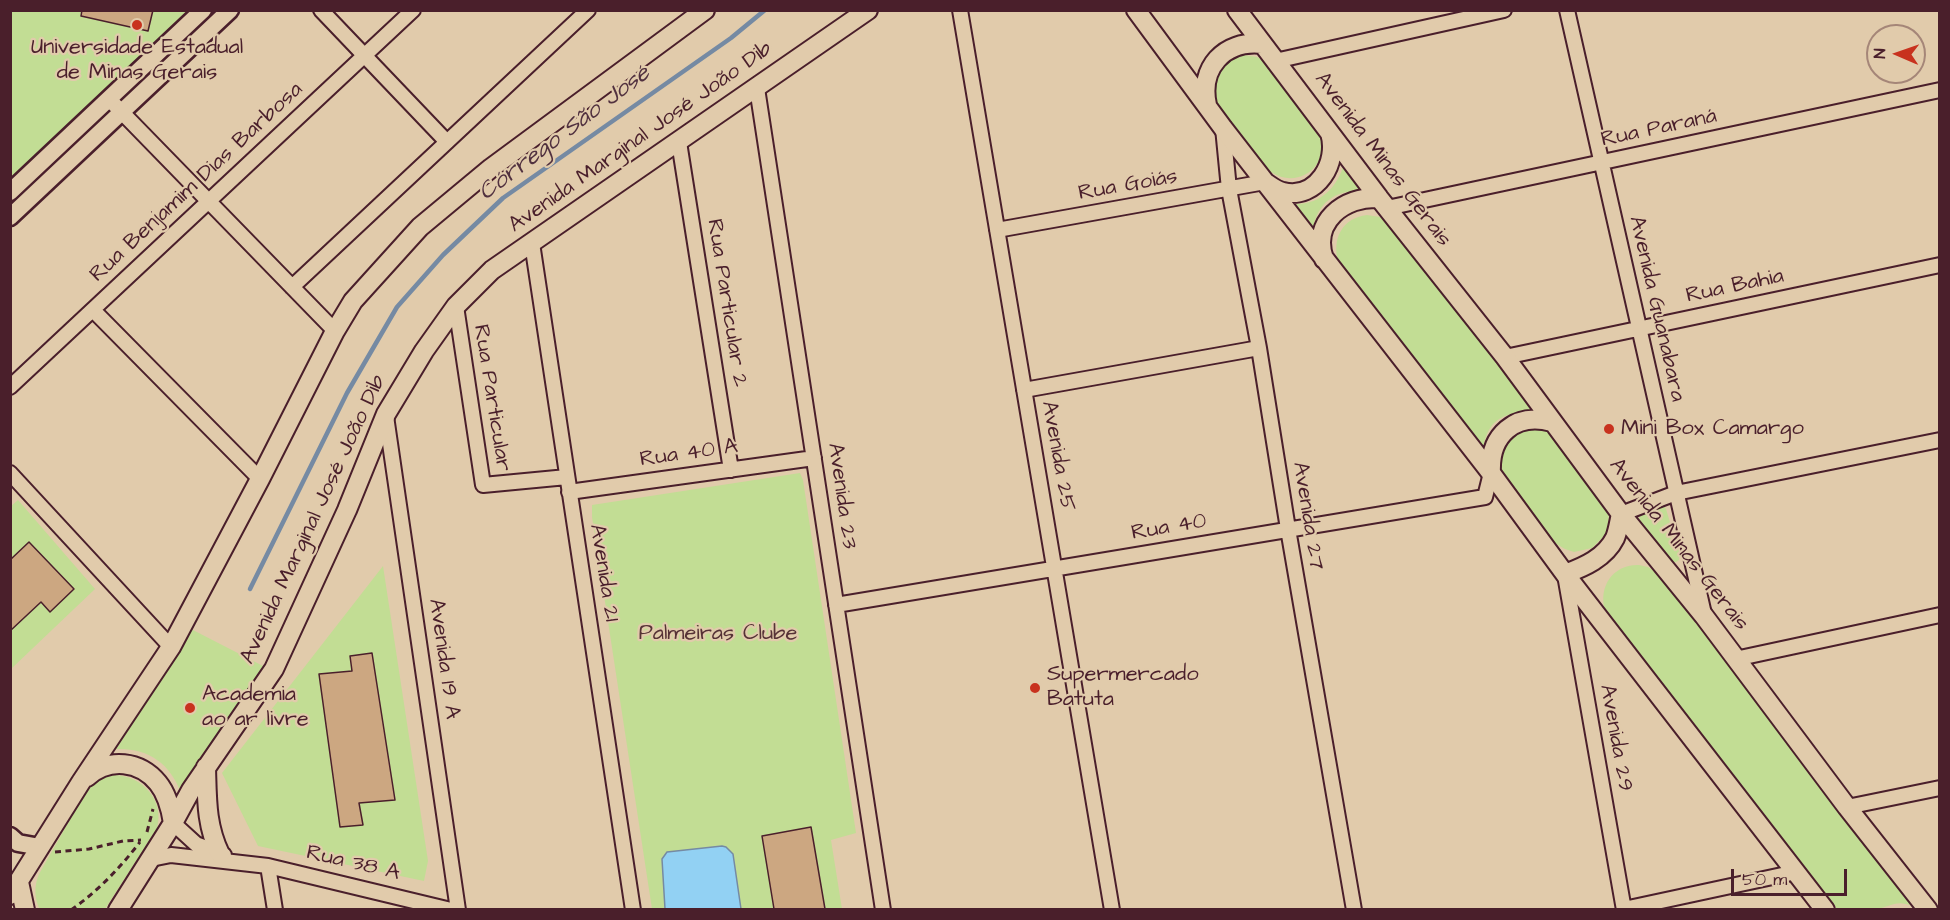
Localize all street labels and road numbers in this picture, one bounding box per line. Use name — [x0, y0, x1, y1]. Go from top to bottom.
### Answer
street label: Avenida Marginal José João Dib — [504, 37, 778, 239]
street label: Avenida Minas Gerais — [1308, 68, 1456, 252]
street label: Rua Benjamim Dias Barbosa — [85, 77, 309, 289]
street label: Rua Paraná — [1599, 104, 1719, 154]
street label: Rua Goiás — [1076, 164, 1180, 208]
street label: Avenida Guanabara — [1622, 214, 1690, 404]
street label: Rua Particular 2 — [700, 217, 752, 389]
street label: Rua Bahia — [1684, 264, 1786, 310]
street label: Rua Particular — [466, 323, 516, 473]
street label: Avenida Marginal José João Dib — [235, 371, 393, 669]
street label: Avenida 25 — [1034, 399, 1080, 513]
street label: Rua 40 A — [638, 434, 740, 474]
street label: Avenida 23 — [820, 441, 862, 551]
street label: Avenida Minas Gerais — [1603, 454, 1753, 636]
street label: Avenida 27 — [1285, 460, 1329, 572]
street label: Rua 40 — [1129, 508, 1209, 548]
street label: Avenida 21 — [582, 522, 624, 624]
street label: Avenida 19 A — [421, 597, 465, 721]
street label: Avenida 29 — [1593, 682, 1637, 794]
street label: Rua 38 A — [304, 840, 402, 888]

